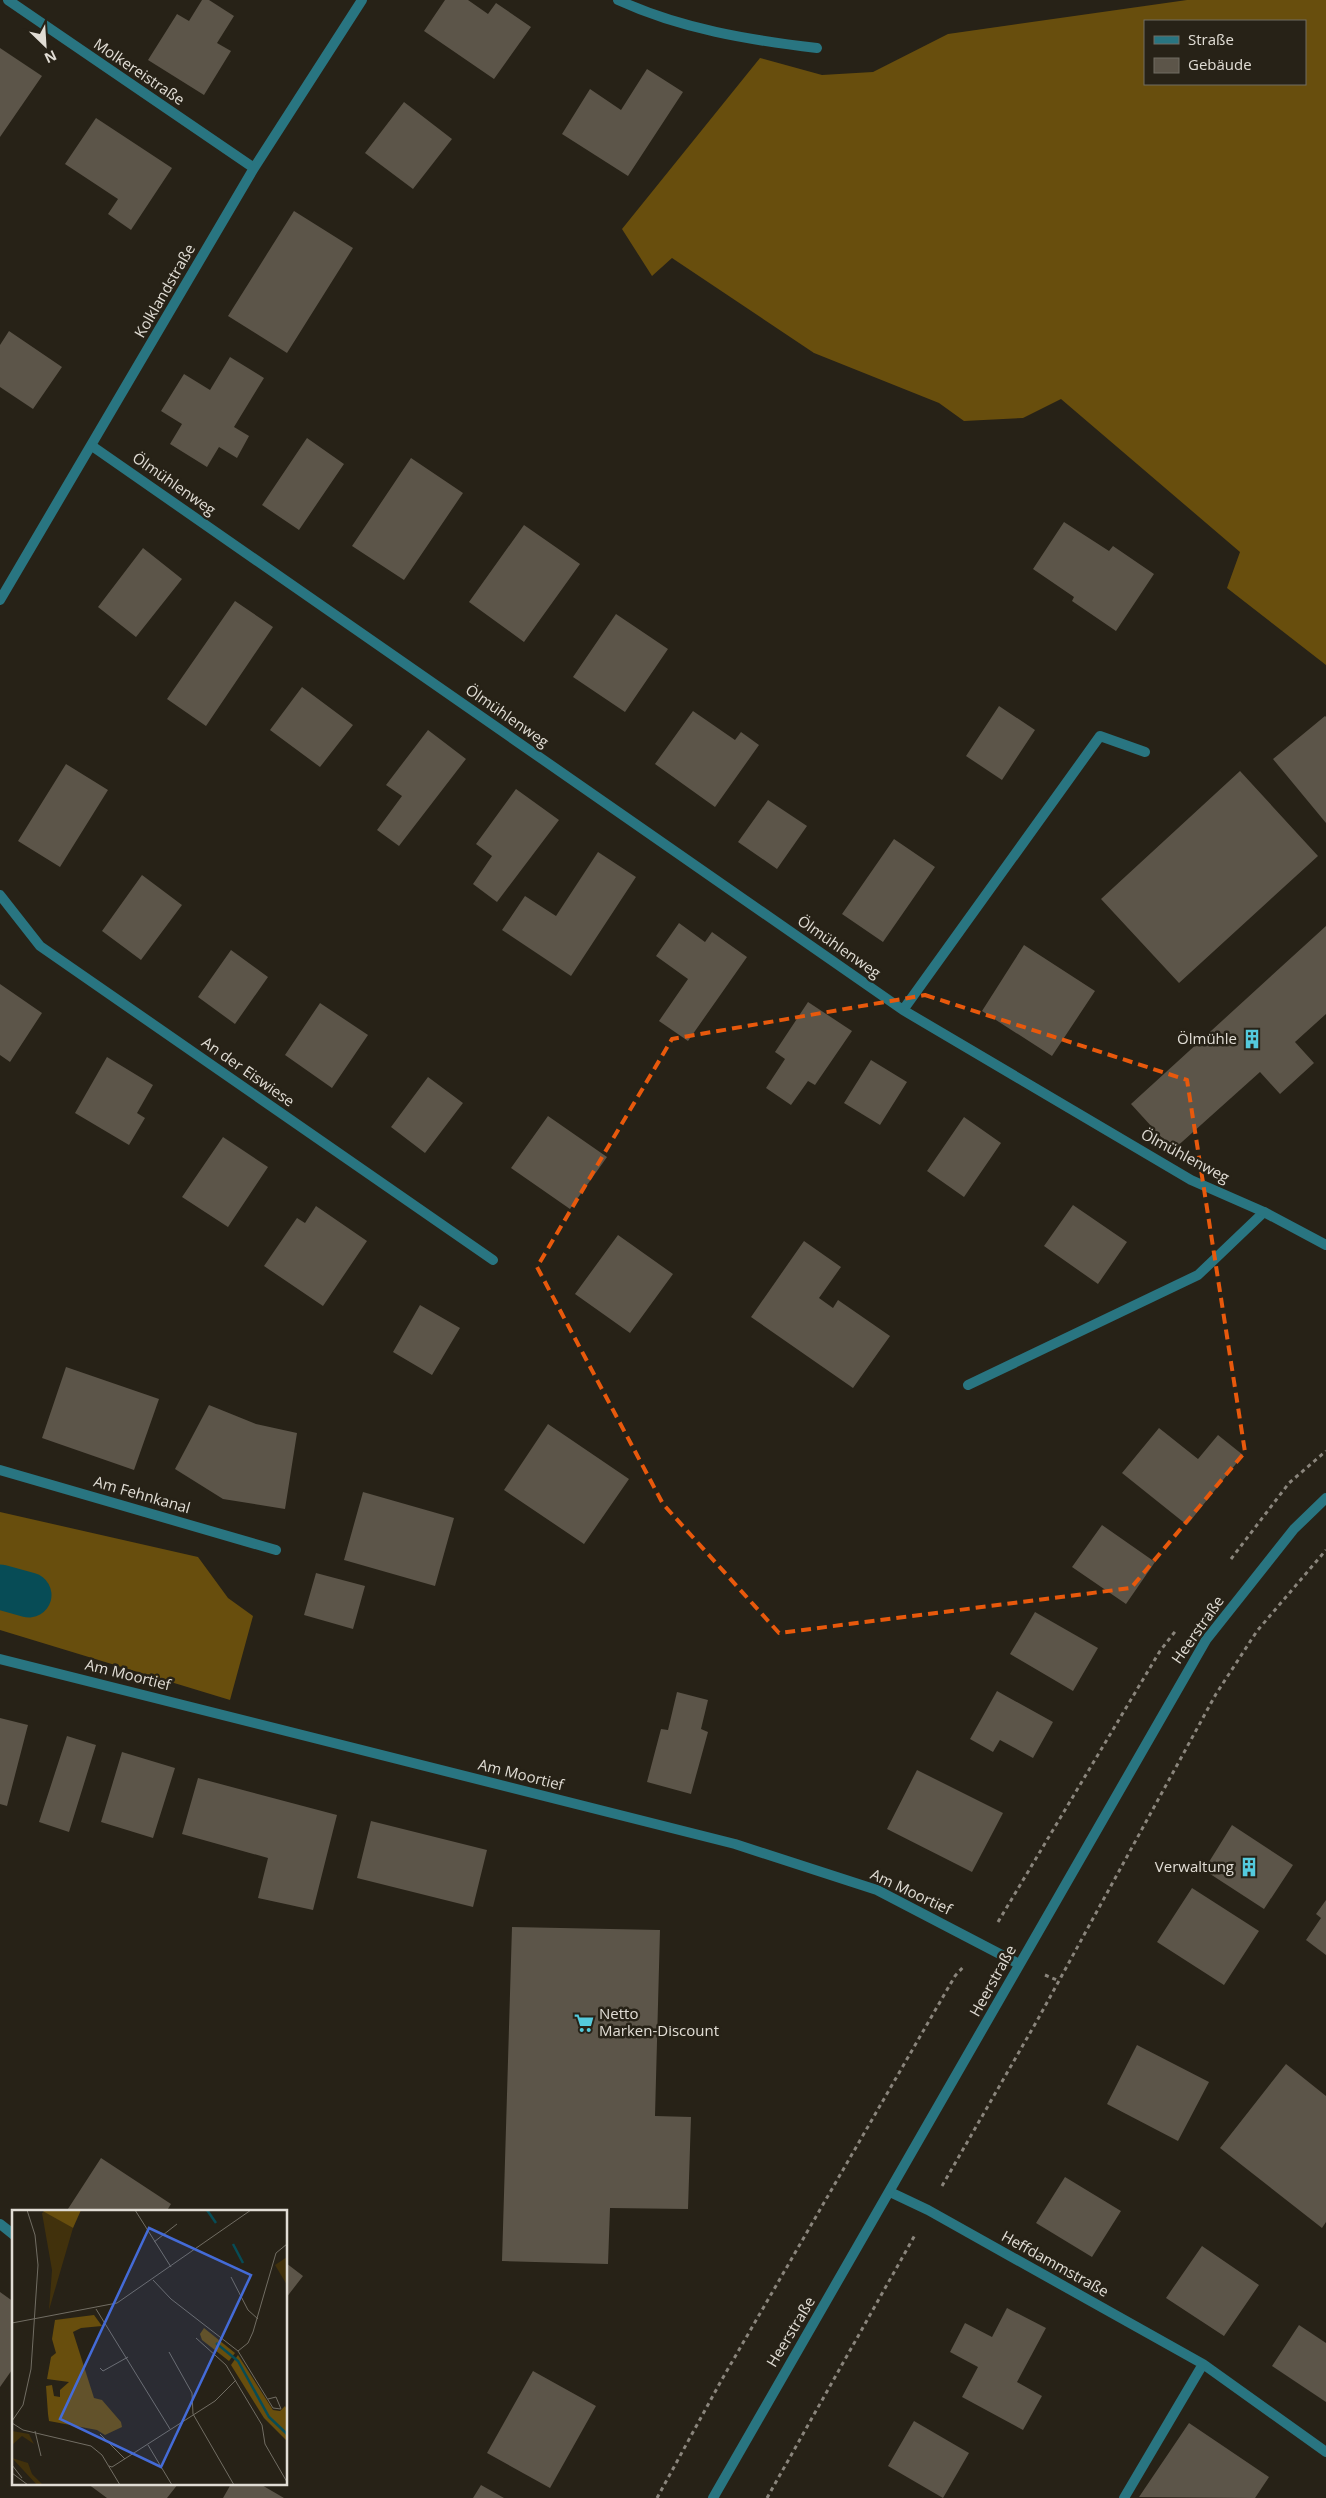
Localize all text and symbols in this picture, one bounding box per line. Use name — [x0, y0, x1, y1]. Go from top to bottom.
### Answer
north arrow — [20, 20, 70, 70]
legend — [1144, 20, 1306, 85]
text: Straße — [1188, 29, 1234, 49]
street label: Molkereistraße — [90, 33, 189, 109]
text: N — [42, 46, 60, 68]
text: Gebäude — [1188, 54, 1252, 74]
street label: Kolklandstraße — [129, 240, 199, 341]
street label: Ölmühlenweg — [129, 447, 220, 519]
street label: Ölmühlenweg — [462, 679, 553, 751]
street label: Ölmühlenweg — [794, 910, 885, 982]
place label: Ölmühle — [1177, 1028, 1237, 1048]
building icon: Ölmühle — [1241, 1028, 1263, 1050]
street label: An der Eiswiese — [198, 1032, 299, 1111]
street label: Ölmühlenweg — [1138, 1123, 1233, 1187]
street label: Am Fehnkanal — [92, 1471, 193, 1517]
street label: Heerstraße — [1166, 1591, 1228, 1667]
street label: Am Moortief — [83, 1654, 174, 1695]
street label: Am Moortief — [476, 1754, 567, 1795]
place label: Verwaltung — [1155, 1856, 1234, 1876]
building icon: Verwaltung — [1238, 1856, 1260, 1878]
street label: Am Moortief — [868, 1864, 956, 1919]
street label: Heerstraße — [964, 1941, 1020, 2020]
place label: Netto Marken-Discount — [599, 2003, 719, 2040]
supermarket icon: Netto Marken-Discount — [573, 2012, 595, 2034]
inset map — [12, 2210, 288, 2486]
street label: Heffdammstraße — [998, 2225, 1113, 2301]
street label: Heerstraße — [761, 2293, 819, 2370]

